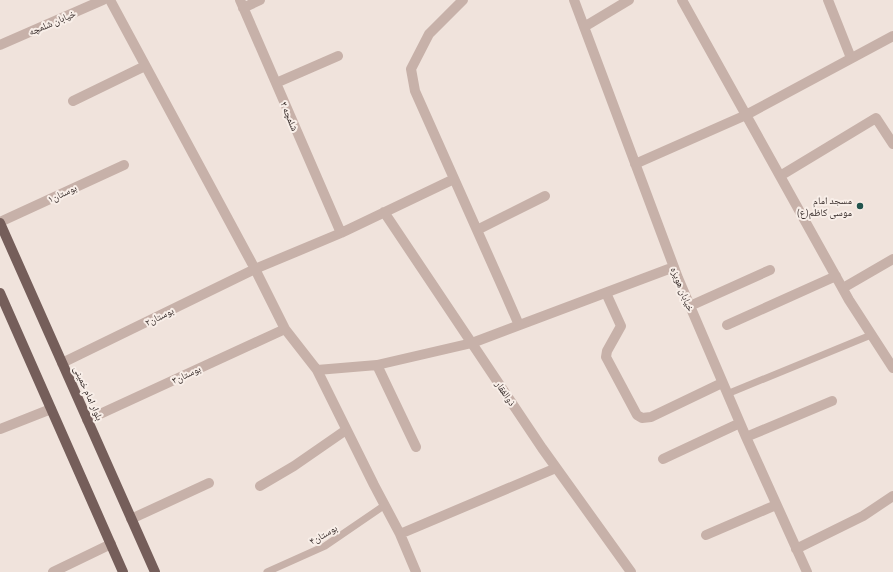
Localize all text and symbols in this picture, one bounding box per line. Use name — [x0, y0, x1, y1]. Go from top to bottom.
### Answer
street label: خیابان شلمچه — [27, 6, 79, 39]
street label: شلمچه ۲ — [277, 99, 302, 134]
street label: بوستان۱ — [46, 181, 79, 207]
place label: مسجد امام موسی کاظم(ع) — [797, 194, 852, 220]
marker: مسجد امام موسی کاظم(ع) — [855, 201, 865, 211]
street label: خیابان هویزه — [667, 265, 698, 314]
street label: بوستان۲ — [143, 304, 176, 330]
street label: بوستان۳ — [170, 362, 203, 388]
street label: بلوار امام خمینی — [70, 364, 106, 423]
street label: ذوالفقار — [491, 377, 519, 409]
street label: بوستان۴ — [307, 521, 340, 549]

